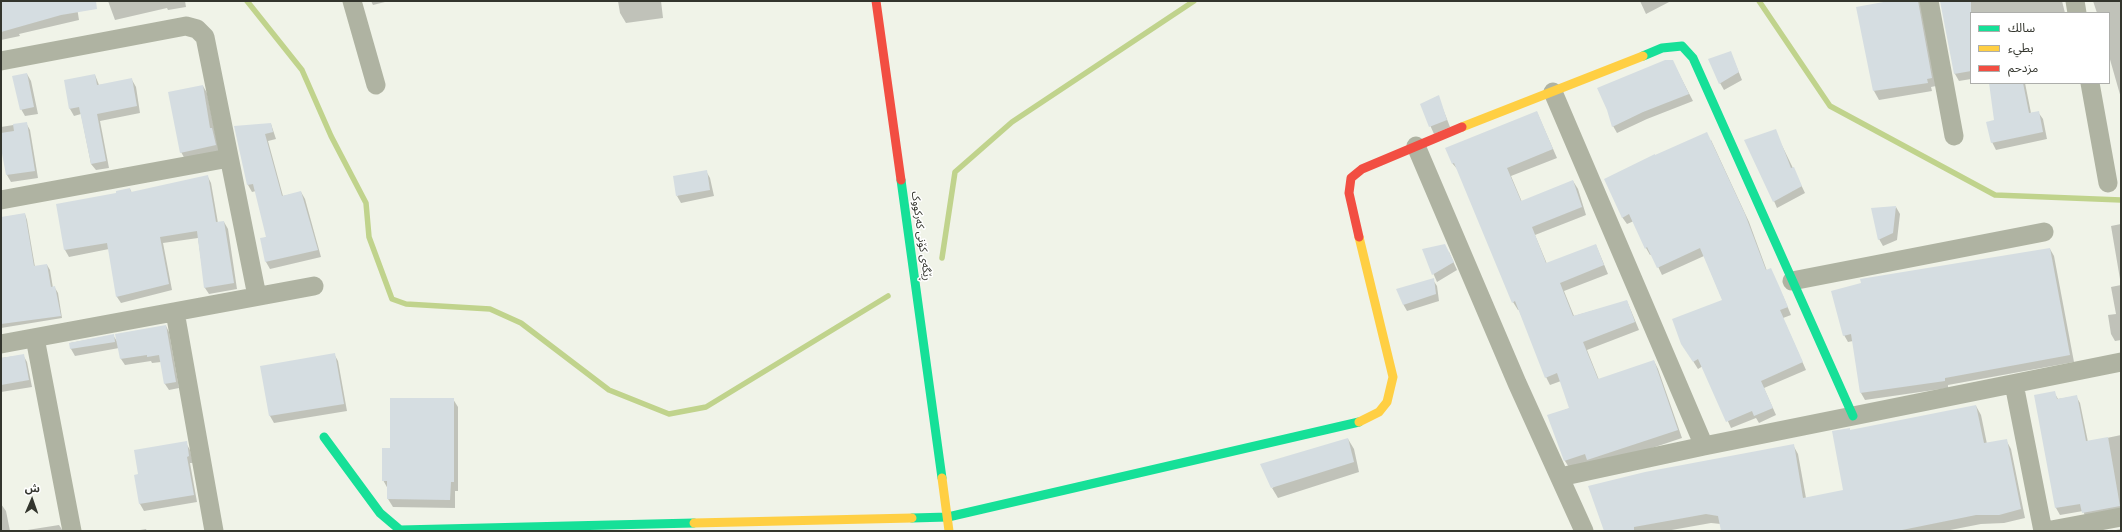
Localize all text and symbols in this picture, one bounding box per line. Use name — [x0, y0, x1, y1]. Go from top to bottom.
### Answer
legend — [1970, 12, 2110, 84]
text: سالك — [2008, 20, 2035, 35]
text: بطيء — [2008, 40, 2034, 55]
text: مزدحم — [2008, 60, 2038, 75]
street label: ڕێگەی کۆنی کەرکووک — [908, 190, 934, 282]
north arrow — [12, 480, 52, 520]
text: ش — [25, 481, 40, 495]

